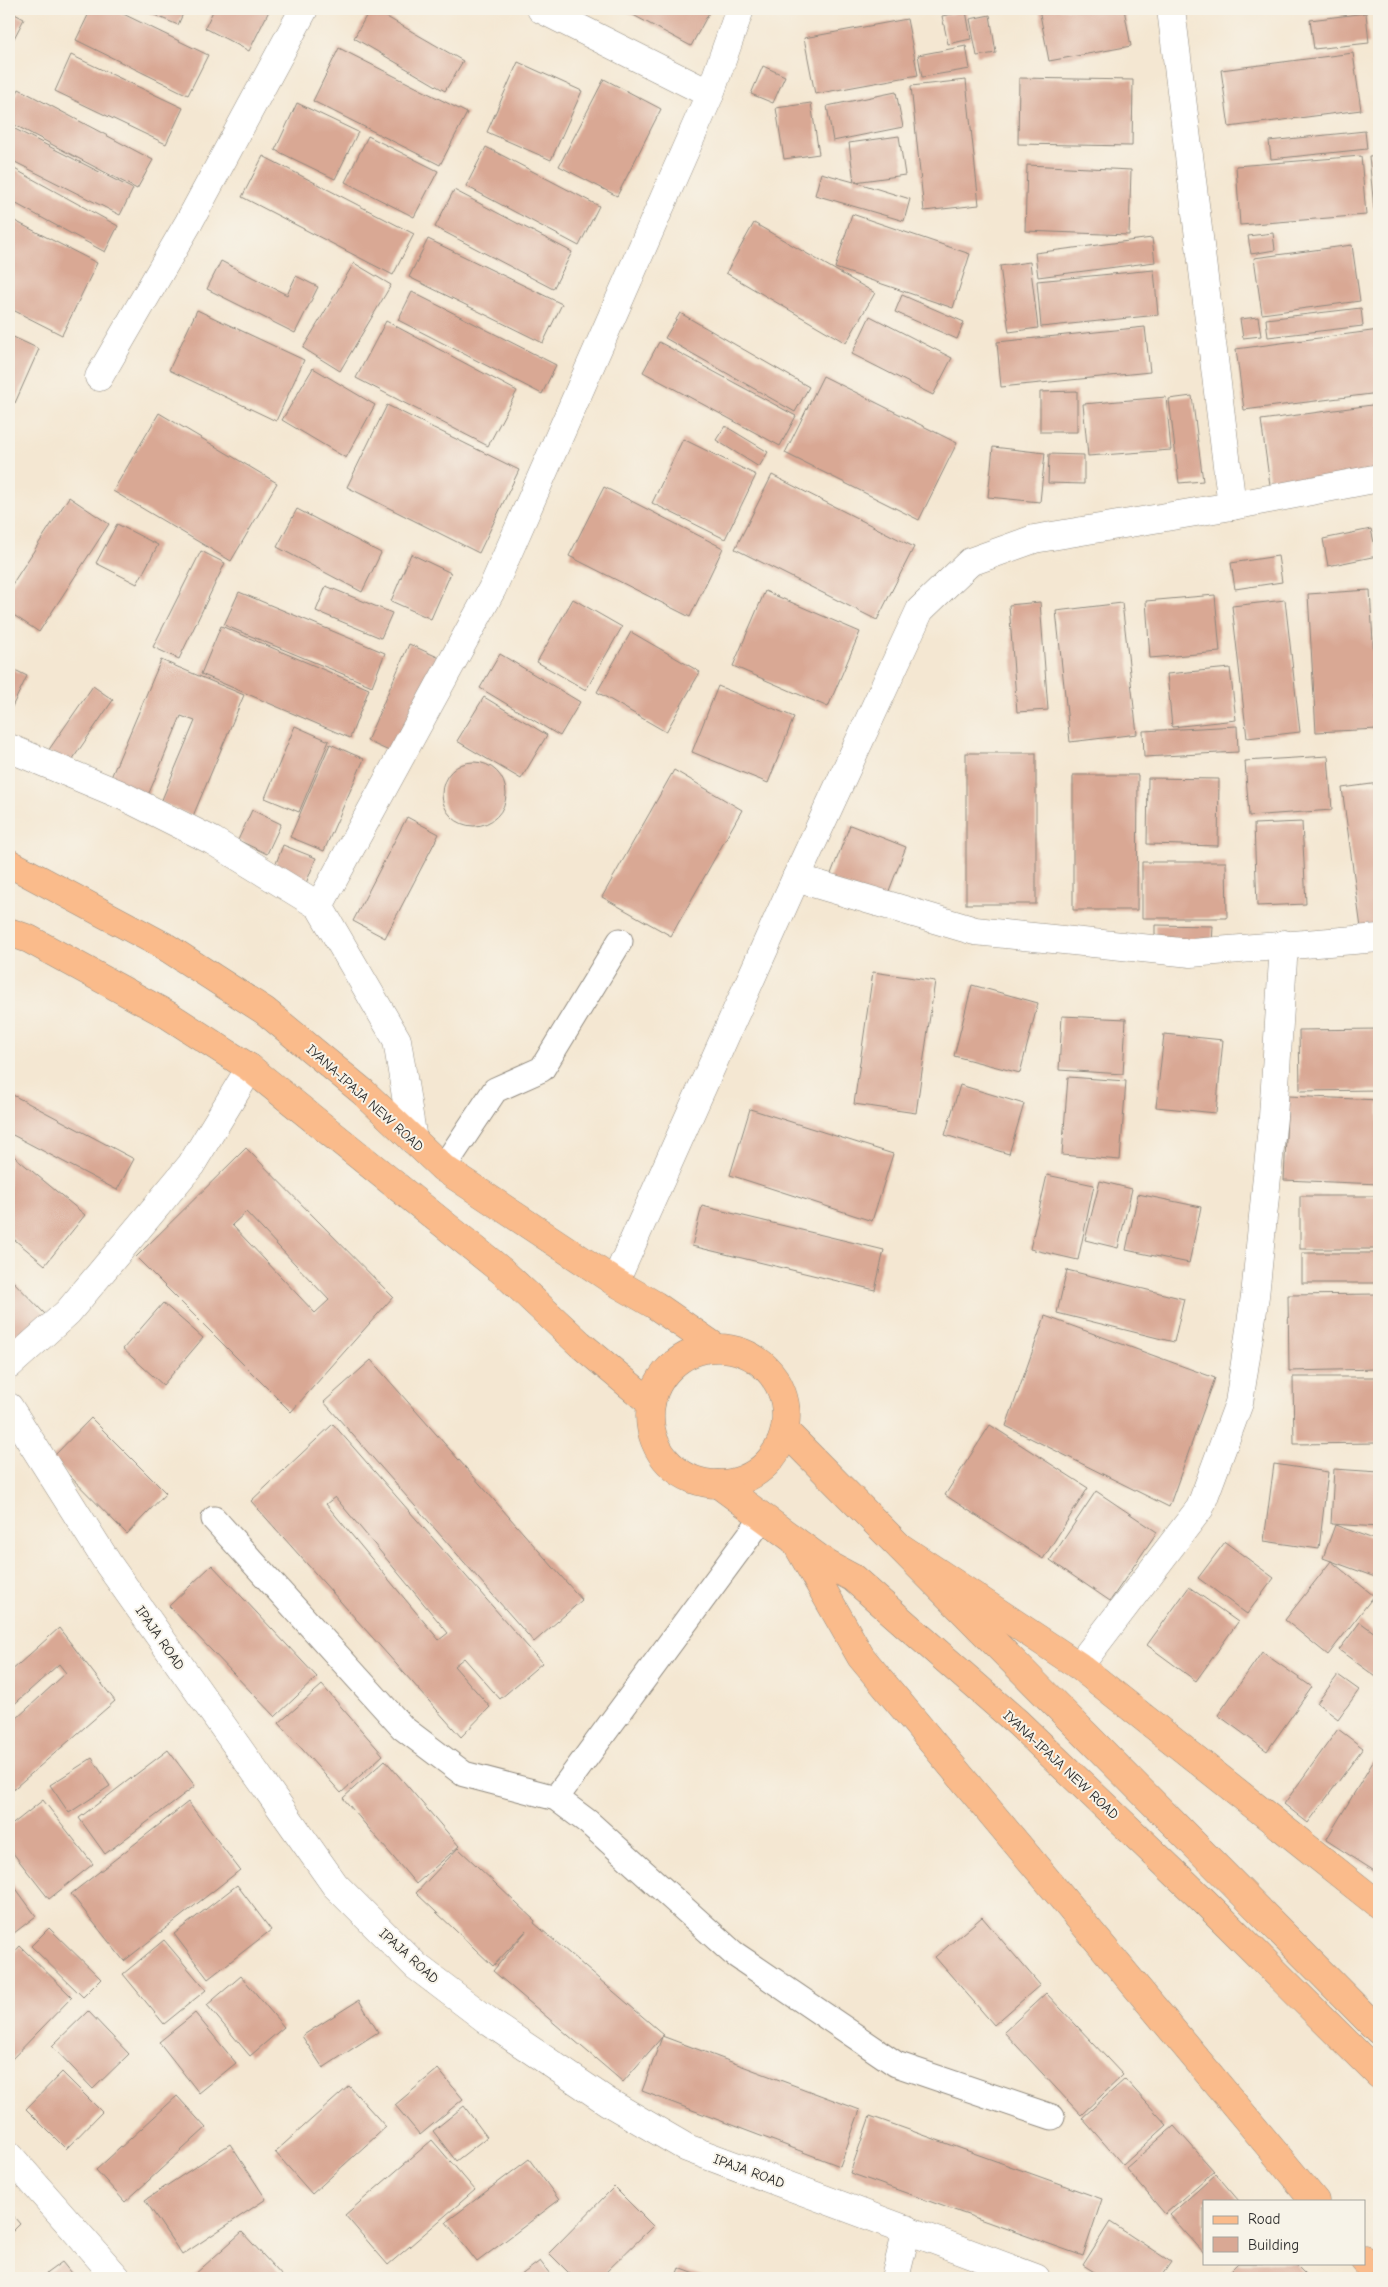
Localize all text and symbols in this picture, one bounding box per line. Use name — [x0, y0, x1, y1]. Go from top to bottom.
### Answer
street label: IYANA-IPAJA NEW ROAD — [303, 1041, 427, 1155]
street label: IPAJA ROAD — [132, 1603, 188, 1673]
street label: IYANA-IPAJA NEW ROAD — [1000, 1707, 1123, 1823]
street label: IPAJA ROAD — [376, 1925, 442, 1987]
street label: IPAJA ROAD — [711, 2150, 787, 2192]
legend — [1203, 2200, 1366, 2264]
text: Road — [1248, 2210, 1280, 2228]
text: Building — [1248, 2236, 1299, 2254]

